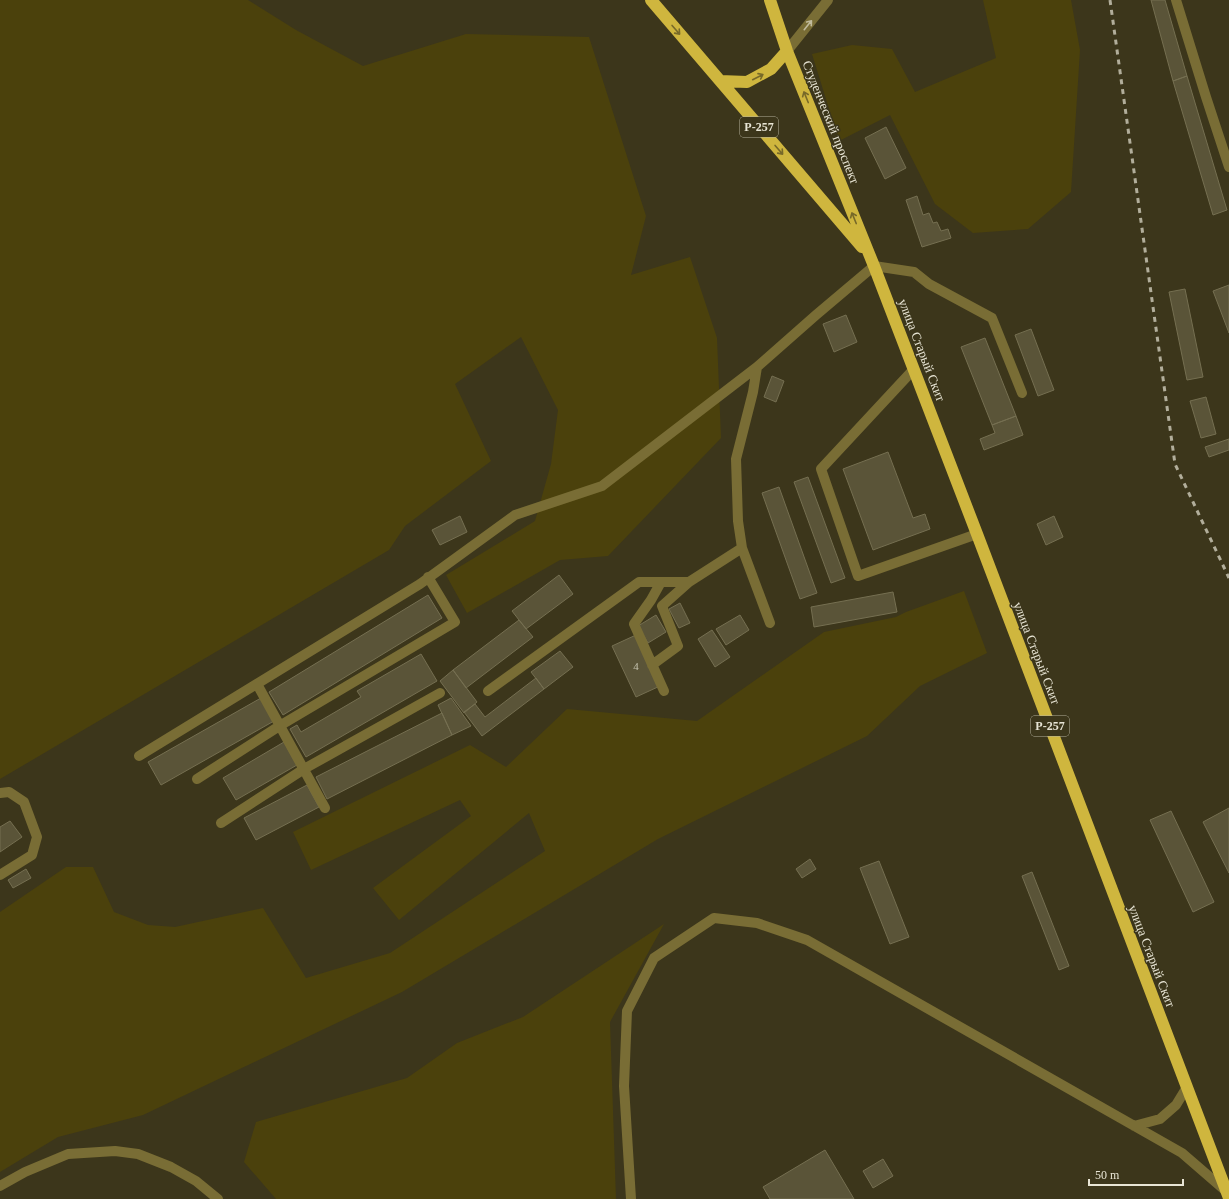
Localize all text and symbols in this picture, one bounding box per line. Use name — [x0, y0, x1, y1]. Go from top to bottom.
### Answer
one-way arrow — [803, 20, 812, 31]
one-way arrow — [672, 24, 681, 35]
street label: Студенческий проспект — [799, 58, 863, 186]
one-way arrow — [751, 72, 763, 80]
one-way arrow — [801, 91, 809, 103]
road number: Р-257 — [740, 117, 778, 137]
one-way arrow — [774, 144, 783, 155]
one-way arrow — [849, 212, 857, 224]
street label: улица Старый Скит — [896, 297, 949, 404]
street label: улица Старый Скит — [1011, 600, 1064, 707]
house number: 4 — [633, 660, 639, 672]
road number: Р-257 — [1031, 716, 1069, 736]
street label: улица Старый Скит — [1126, 903, 1179, 1010]
scale bar — [1089, 1161, 1183, 1187]
text: 50 m — [1095, 1168, 1120, 1182]

